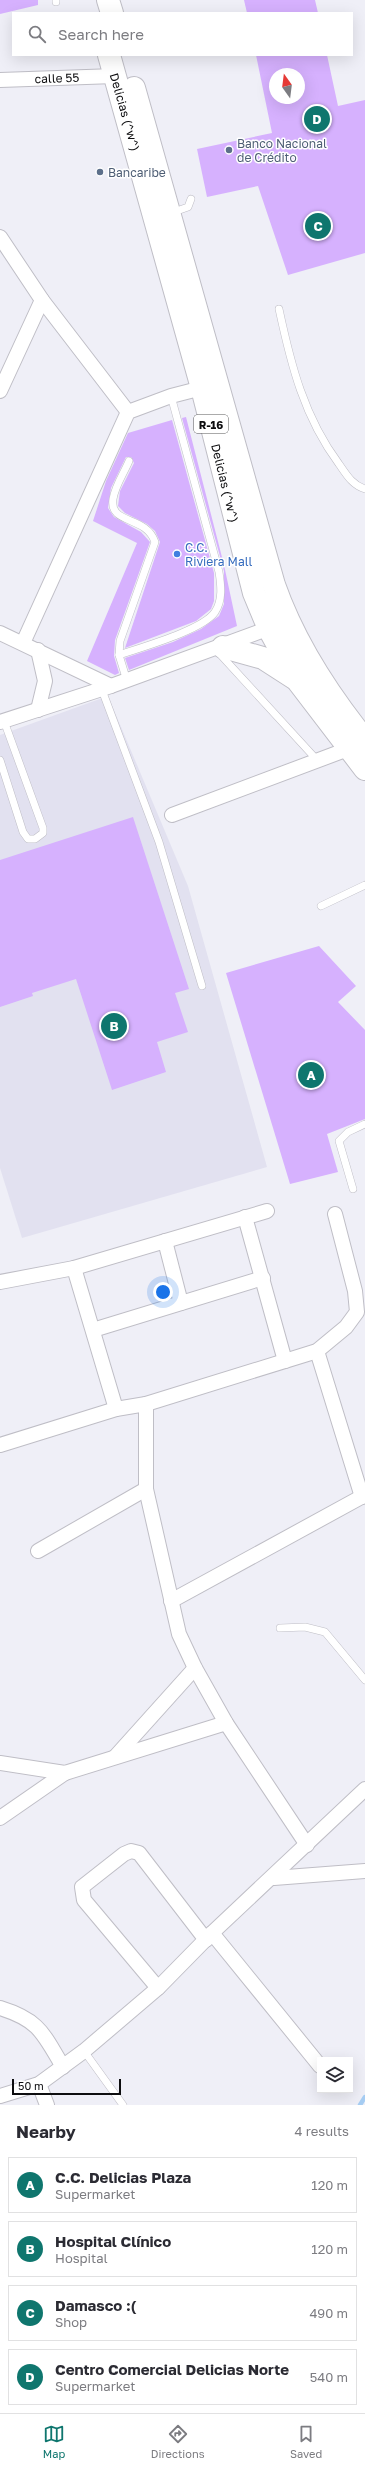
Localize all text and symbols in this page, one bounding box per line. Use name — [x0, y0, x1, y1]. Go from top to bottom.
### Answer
search box — [12, 12, 353, 56]
icon: search — [26, 23, 48, 45]
text: Search here — [58, 25, 144, 43]
north arrow — [269, 68, 305, 104]
street label: calle 55 — [34, 70, 80, 86]
street label: Delicias (^w^) — [107, 71, 143, 153]
pin: D — [304, 104, 330, 134]
place label: Banco Nacional de Crédito — [237, 136, 327, 165]
marker: Banco Nacional de Crédito — [224, 145, 234, 155]
place label: Bancaribe — [108, 165, 166, 180]
marker: Bancaribe — [95, 167, 105, 177]
pin: C — [305, 211, 331, 241]
road number: R-16 — [194, 415, 228, 433]
street label: Delicias (^w^) — [208, 442, 242, 524]
place label: C.C. Riviera Mall — [185, 540, 253, 569]
marker: C.C. Riviera Mall — [172, 549, 182, 559]
pin: B — [101, 1011, 127, 1041]
pin: A — [298, 1060, 324, 1090]
your location — [153, 1282, 173, 1302]
map controls — [317, 2057, 353, 2093]
button: layers — [317, 2057, 353, 2093]
scale bar — [12, 2077, 121, 2096]
text: 50 m — [18, 2079, 44, 2092]
text: Nearby — [16, 2121, 76, 2142]
text: 4 results — [295, 2123, 349, 2139]
text: C.C. Delicias Plaza — [55, 2168, 191, 2186]
text: A — [25, 2177, 35, 2193]
text: 120 m — [311, 2177, 348, 2193]
text: Supermarket — [55, 2186, 136, 2202]
text: Hospital Clínico — [55, 2232, 171, 2250]
text: B — [25, 2241, 35, 2257]
text: 120 m — [311, 2241, 348, 2257]
text: Hospital — [55, 2250, 108, 2266]
text: Damasco :( — [55, 2296, 137, 2314]
text: C — [25, 2305, 35, 2321]
text: 490 m — [309, 2305, 348, 2321]
text: Shop — [55, 2314, 87, 2330]
text: Centro Comercial Delicias Norte — [55, 2360, 289, 2378]
text: D — [25, 2369, 35, 2385]
text: 540 m — [310, 2369, 348, 2385]
text: Supermarket — [55, 2378, 136, 2394]
tab: Map — [43, 2423, 65, 2460]
tab: Directions — [151, 2423, 205, 2460]
tab: Saved — [290, 2423, 322, 2460]

